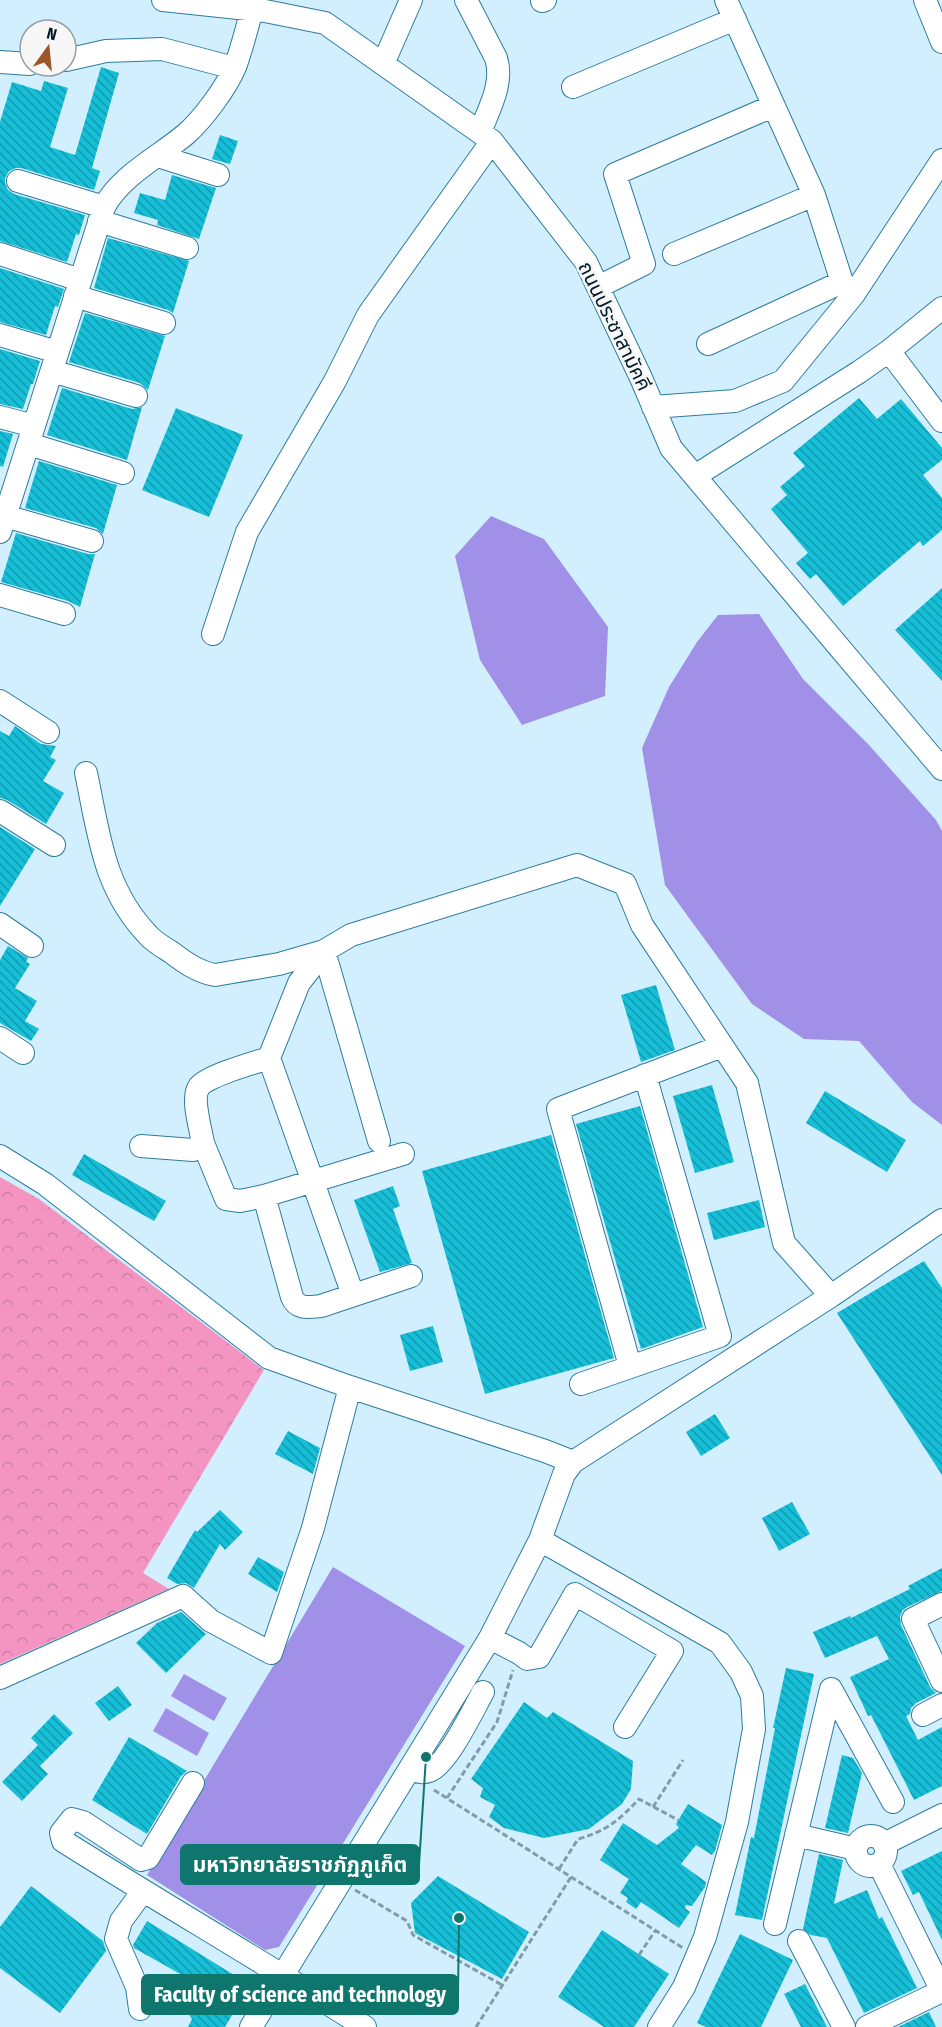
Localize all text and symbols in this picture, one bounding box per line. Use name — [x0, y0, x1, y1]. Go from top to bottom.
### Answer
north arrow — [18, 18, 78, 78]
text: N — [45, 24, 59, 44]
street label: ถนนประชาสามัคคี — [573, 258, 657, 394]
callout: มหาวิทยาลัยราชภัฏภูเก็ต — [181, 1845, 419, 1884]
text: มหาวิทยาลัยราชภัฏภูเก็ต — [193, 1852, 407, 1878]
callout: Faculty of science and technology — [142, 1975, 458, 2014]
text: Faculty of science and technology — [154, 1982, 447, 2008]

